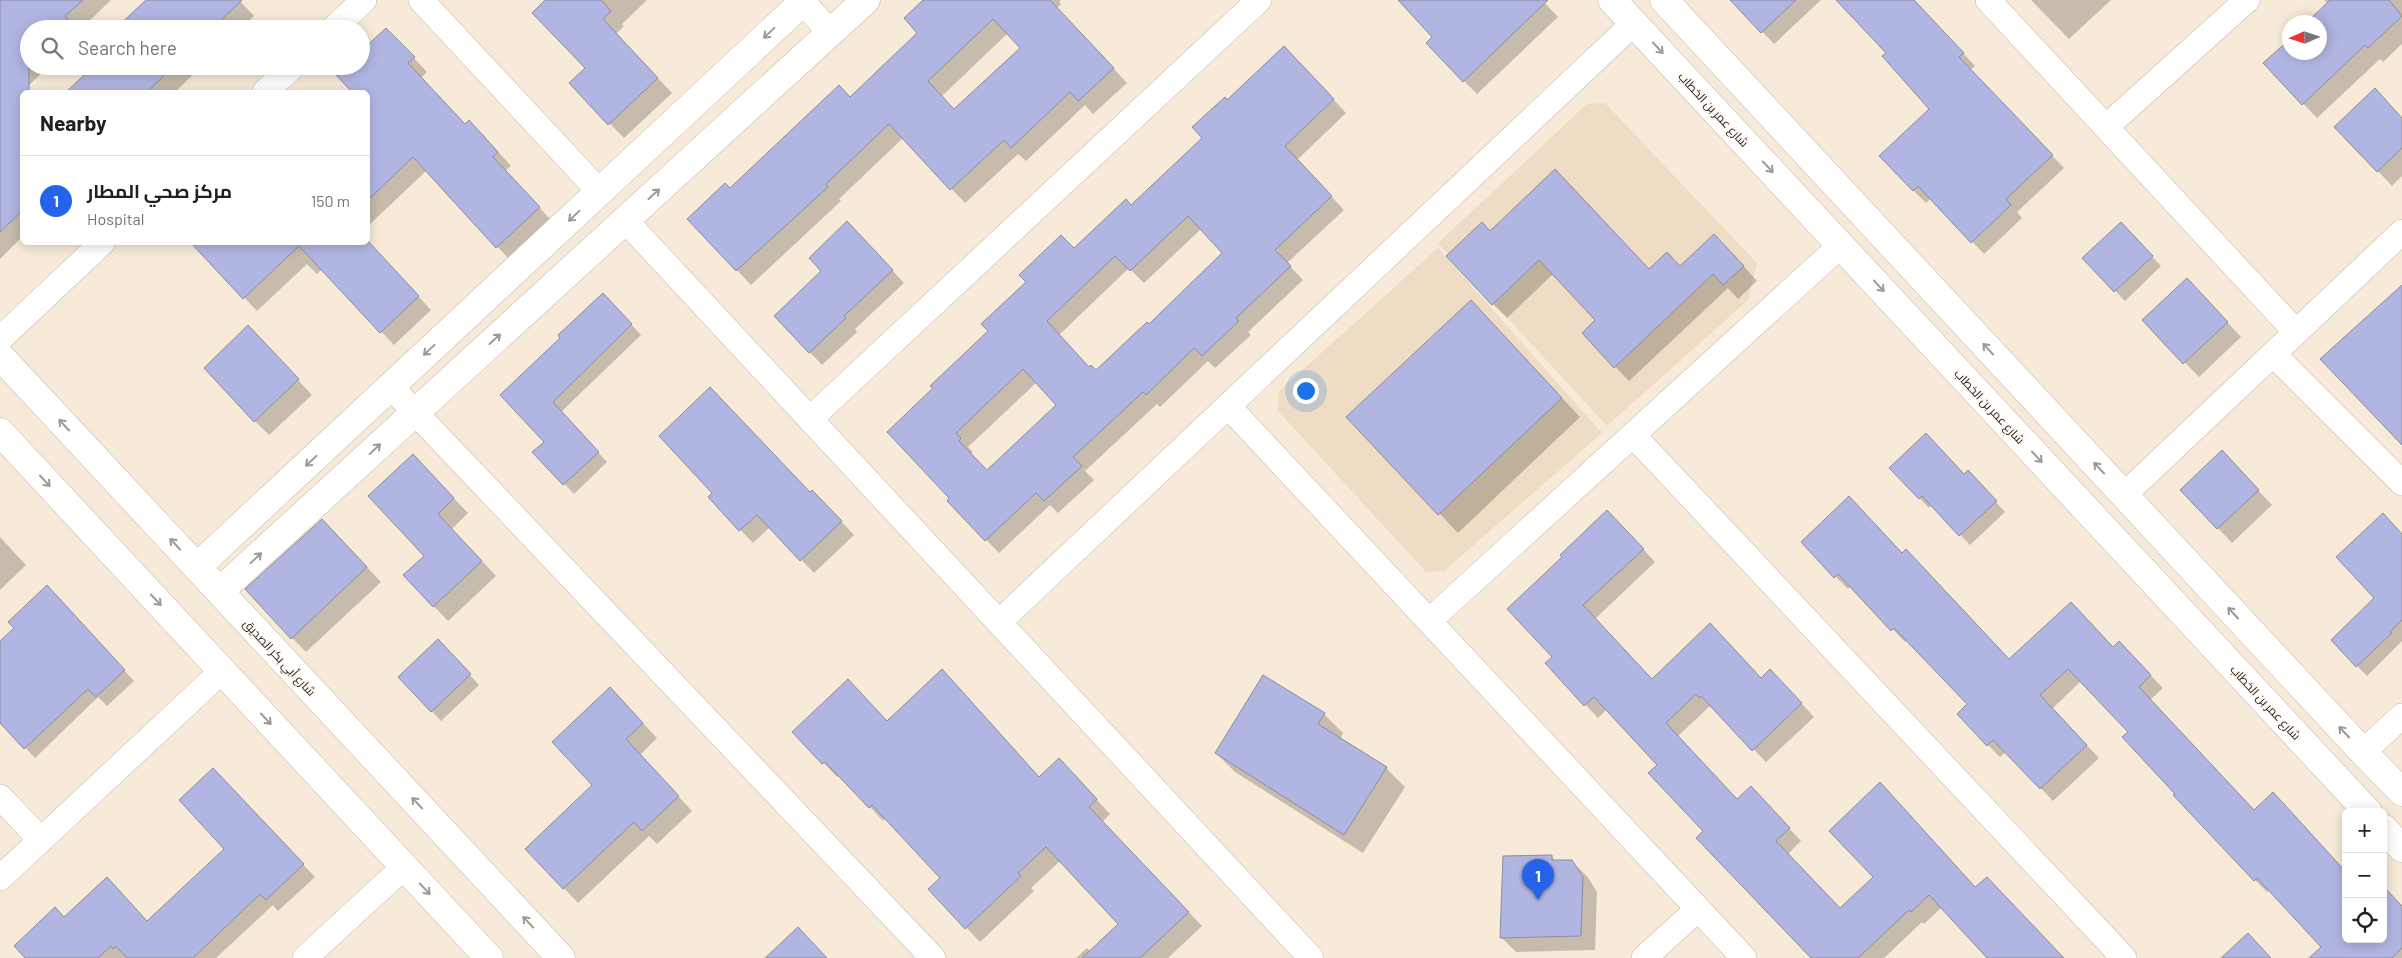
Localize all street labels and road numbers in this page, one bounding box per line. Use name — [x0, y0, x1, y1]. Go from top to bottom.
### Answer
street label: شارع عمر بن الخطاب — [1674, 69, 1752, 151]
street label: شارع عمر بن الخطاب — [1950, 366, 2028, 448]
street label: شارع أبي بكر الصديق — [238, 616, 319, 701]
street label: شارع عمر بن الخطاب — [2226, 662, 2304, 744]

